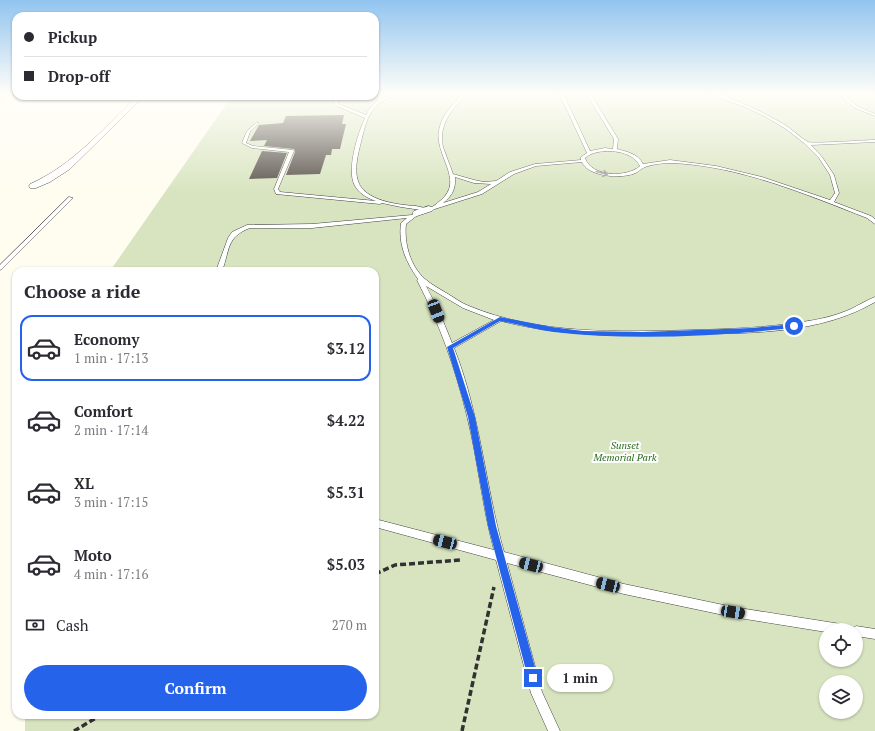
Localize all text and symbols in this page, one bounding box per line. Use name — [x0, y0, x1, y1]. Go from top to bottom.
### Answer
text: Pickup — [48, 27, 97, 47]
text: Drop-off — [48, 66, 110, 86]
one-way arrow — [596, 170, 609, 177]
text: Choose a ride — [24, 279, 140, 303]
car — [426, 298, 446, 324]
route start — [785, 317, 803, 335]
text: Economy — [74, 329, 139, 349]
icon: car — [26, 330, 62, 366]
text: $3.12 — [327, 338, 365, 358]
text: 1 min · 17:13 — [74, 349, 148, 367]
text: Comfort — [74, 401, 133, 421]
icon: car — [26, 402, 62, 438]
text: $4.22 — [327, 410, 365, 430]
text: 2 min · 17:14 — [74, 421, 148, 439]
park label: Sunset Memorial Park — [592, 439, 657, 464]
text: XL — [74, 473, 94, 493]
icon: car — [26, 474, 62, 510]
text: $5.31 — [327, 482, 365, 502]
text: 3 min · 17:15 — [74, 493, 148, 511]
car — [432, 533, 458, 551]
text: Moto — [74, 545, 112, 565]
icon: car — [26, 546, 62, 582]
text: $5.03 — [327, 554, 365, 574]
car — [518, 556, 544, 574]
text: 4 min · 17:16 — [74, 565, 148, 583]
car — [595, 576, 621, 594]
car — [720, 604, 746, 620]
icon: cash — [24, 614, 46, 636]
text: Cash — [56, 615, 89, 635]
text: 270 m — [332, 616, 367, 634]
map controls — [819, 623, 863, 719]
button: locate — [819, 623, 863, 667]
callout: 1 min — [547, 664, 613, 692]
button: Confirm — [24, 665, 367, 711]
route end — [524, 669, 542, 687]
text: 1 min — [562, 669, 598, 687]
button: layers — [819, 675, 863, 719]

